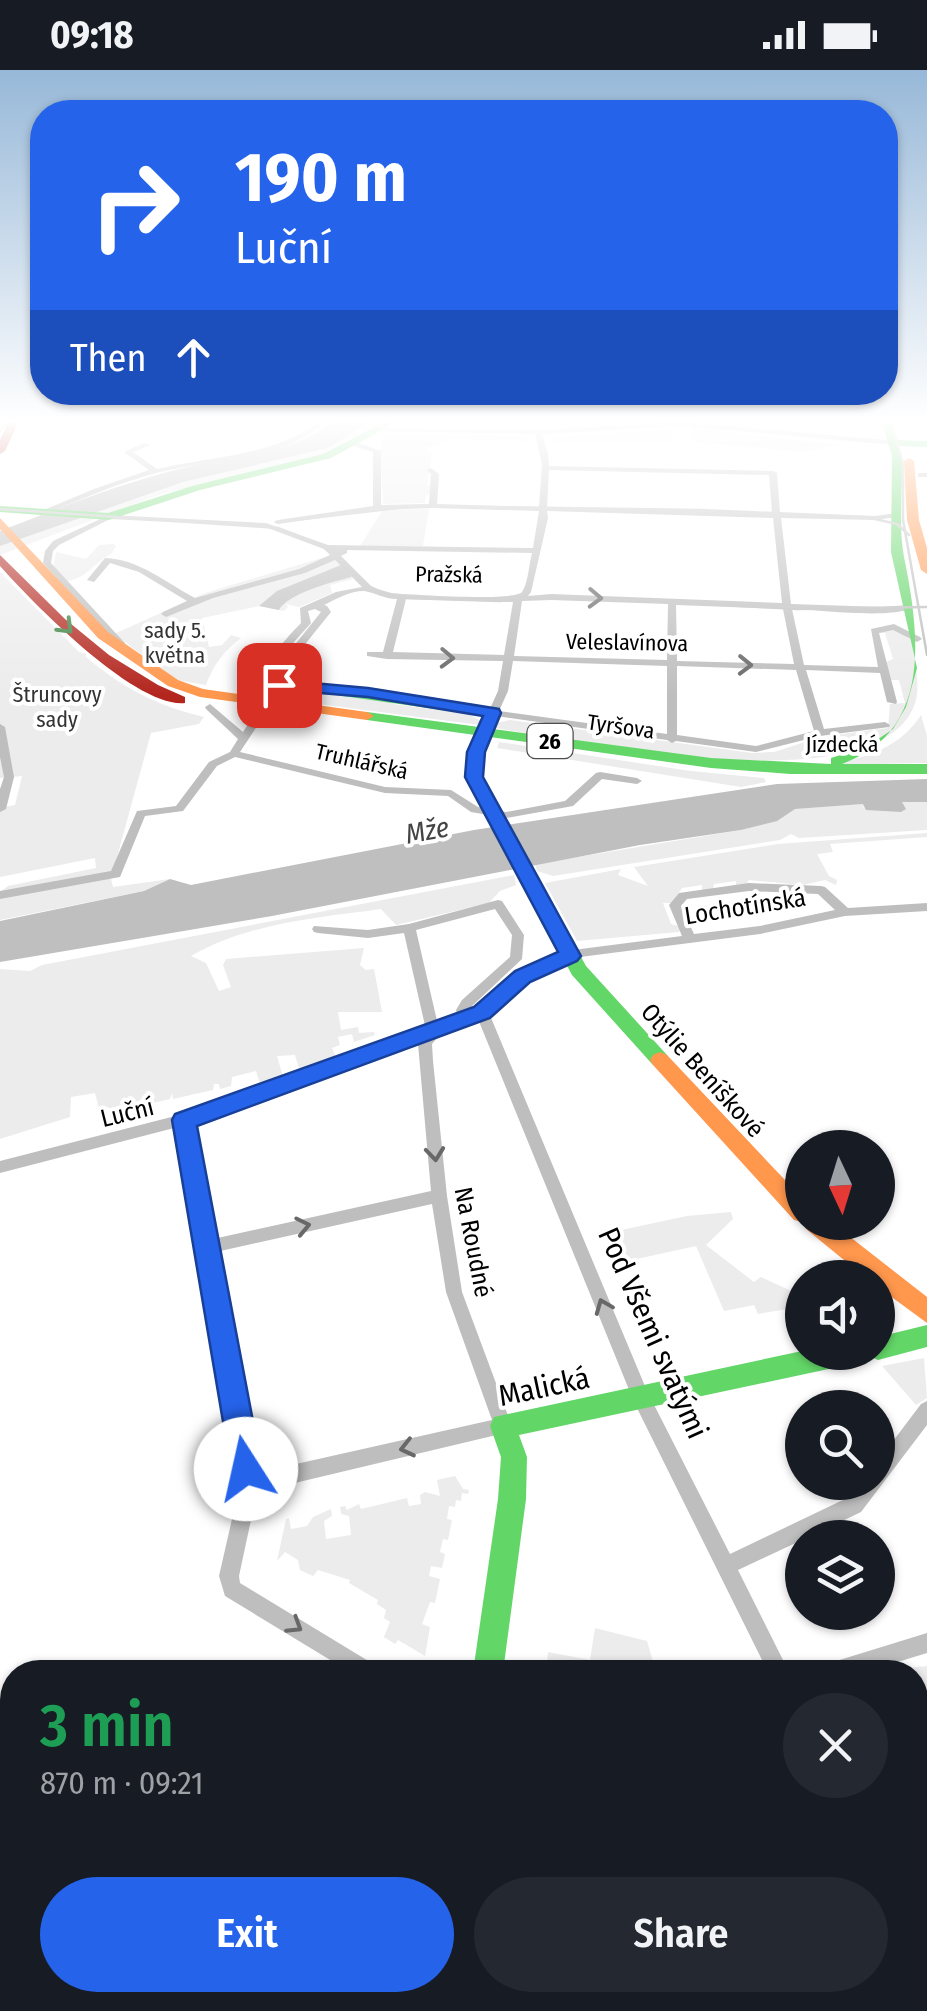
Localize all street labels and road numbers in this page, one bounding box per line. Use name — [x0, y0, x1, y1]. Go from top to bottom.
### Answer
street label: Pražská — [415, 560, 483, 589]
street label: Veleslavínova — [566, 628, 688, 657]
street label: Tyršova — [586, 708, 656, 745]
road number: 26 — [528, 724, 572, 758]
street label: Jízdecká — [805, 731, 879, 758]
street label: Truhlářská — [313, 738, 411, 785]
street label: Lochotínská — [682, 883, 808, 931]
street label: Otýlie Beníškové — [634, 997, 770, 1144]
street label: Luční — [97, 1092, 157, 1134]
street label: Na Roudné — [448, 1185, 498, 1300]
street label: Pod Všemi svatými — [590, 1222, 716, 1444]
street label: Malická — [495, 1360, 593, 1414]

